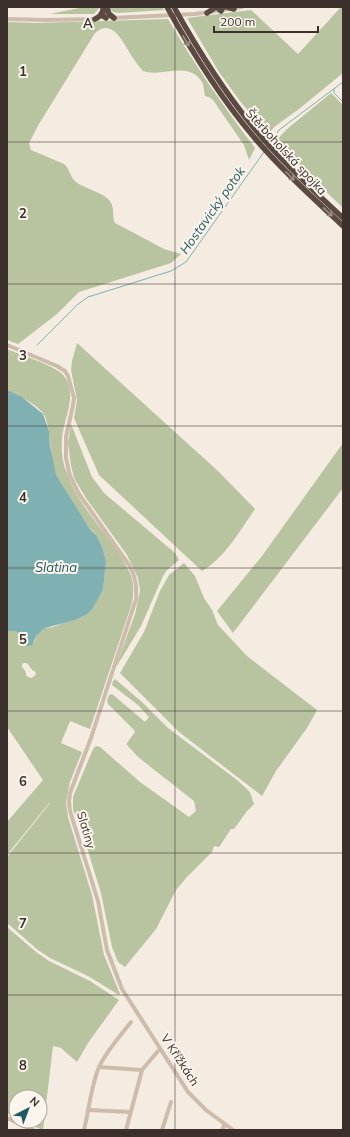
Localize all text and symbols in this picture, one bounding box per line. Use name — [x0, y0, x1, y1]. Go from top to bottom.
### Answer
scale bar — [214, 8, 318, 34]
text: 200 m — [220, 14, 255, 29]
text: A — [83, 15, 93, 31]
one-way arrow — [182, 35, 190, 46]
text: 1 — [19, 63, 27, 79]
street label: Štěrboholská spojka — [243, 106, 330, 198]
water label: Hostavický potok — [176, 163, 248, 257]
one-way arrow — [286, 171, 295, 181]
text: 2 — [19, 205, 27, 221]
one-way arrow — [323, 208, 333, 217]
text: 3 — [19, 347, 27, 363]
text: 4 — [19, 489, 27, 505]
water label: Slatina — [35, 559, 77, 575]
text: 5 — [19, 631, 27, 647]
text: 6 — [19, 773, 27, 789]
street label: Slatiny — [74, 810, 99, 851]
text: 7 — [19, 915, 27, 931]
street label: V Křížkách — [158, 1031, 203, 1089]
text: 8 — [19, 1057, 27, 1073]
north arrow — [8, 1089, 48, 1129]
text: N — [27, 1094, 42, 1110]

